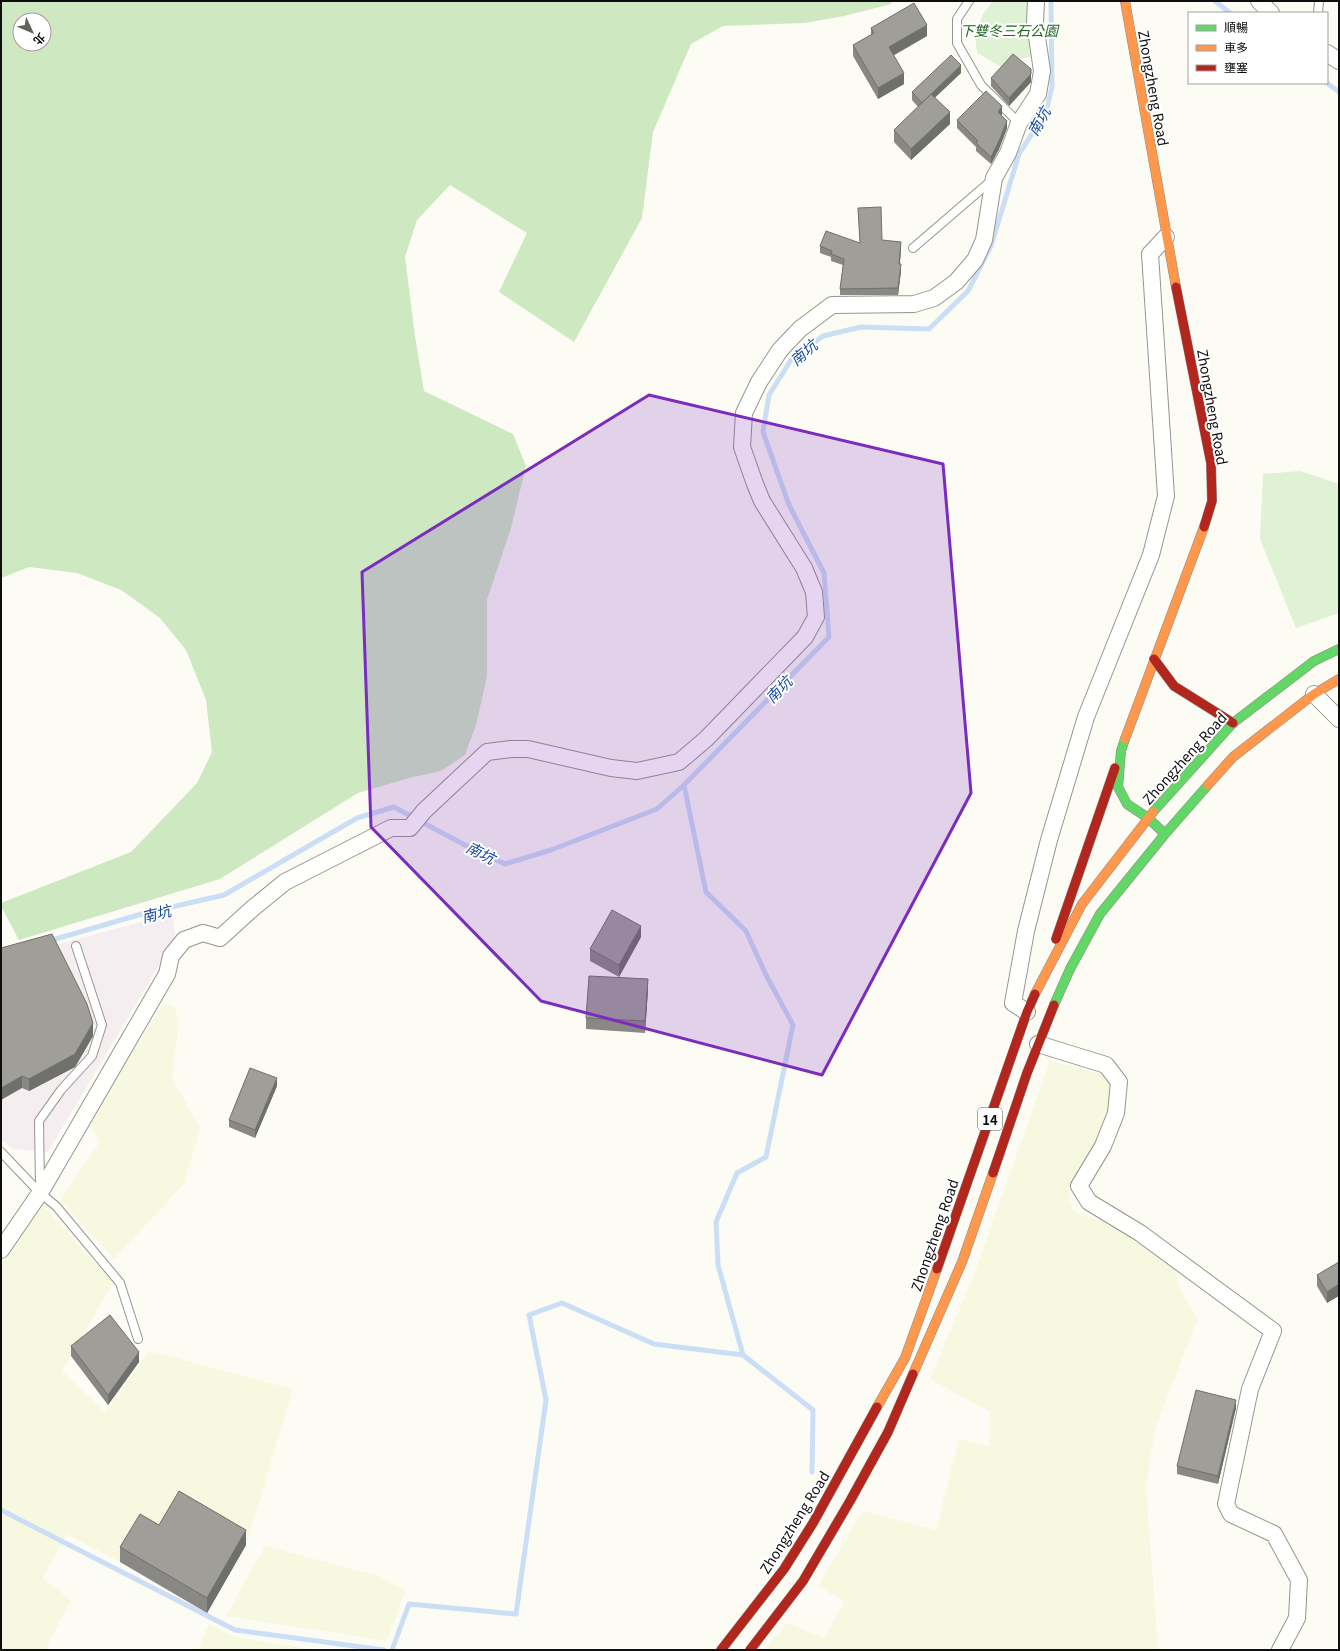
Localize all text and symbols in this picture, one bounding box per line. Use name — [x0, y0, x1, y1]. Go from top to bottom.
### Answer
north arrow — [12, 12, 52, 52]
legend — [1188, 12, 1328, 84]
text: 順暢 — [1224, 18, 1248, 35]
park label: 下雙冬三石公園 — [960, 20, 1060, 40]
street label: Zhongzheng Road — [1134, 28, 1174, 148]
text: 北 — [30, 30, 49, 49]
text: 車多 — [1224, 38, 1248, 55]
text: 壅塞 — [1224, 58, 1248, 75]
water label: 南坑 — [1022, 101, 1055, 139]
water label: 南坑 — [785, 333, 823, 370]
street label: Zhongzheng Road — [1193, 347, 1233, 467]
water label: 南坑 — [760, 669, 797, 707]
street label: Zhongzheng Road — [1137, 708, 1231, 808]
water label: 南坑 — [463, 836, 501, 869]
water label: 南坑 — [139, 899, 175, 927]
road number: 14 — [978, 1108, 1002, 1130]
street label: Zhongzheng Road — [905, 1176, 963, 1294]
street label: Zhongzheng Road — [754, 1467, 834, 1577]

